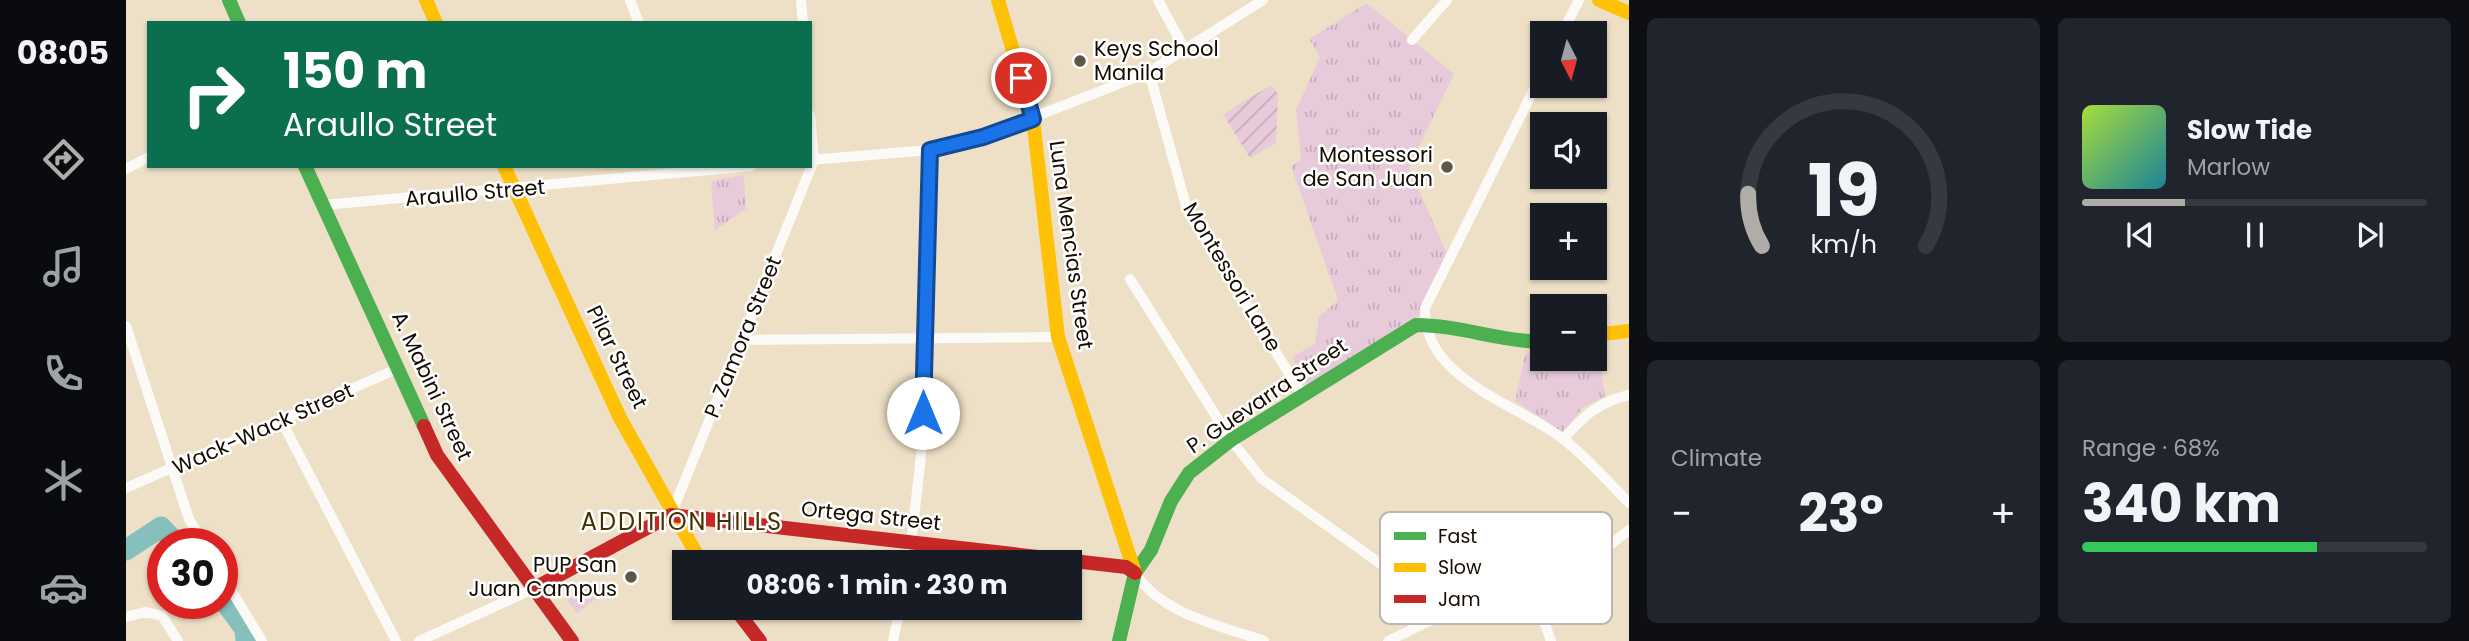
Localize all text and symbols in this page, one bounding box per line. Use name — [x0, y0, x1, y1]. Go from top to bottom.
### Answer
north arrow — [1530, 21, 1606, 98]
map controls — [1530, 21, 1607, 371]
text: 08:05 — [17, 30, 109, 75]
place label: Keys School Manila — [1094, 34, 1219, 87]
text: 150 m — [283, 37, 428, 105]
pin — [991, 48, 1051, 108]
icon: right — [168, 49, 259, 140]
marker: Keys School Manila — [1072, 53, 1088, 69]
icon: arrive — [1002, 59, 1040, 97]
text: Araullo Street — [283, 102, 497, 147]
button: sound — [1530, 112, 1607, 189]
text: Slow Tide — [2187, 112, 2312, 148]
icon: directions — [39, 135, 88, 184]
street label: Luna Mencias Street — [1042, 139, 1100, 351]
place label: Montessori de San Juan — [1302, 140, 1433, 193]
text: 19 — [1807, 140, 1880, 241]
text: Marlow — [2187, 151, 2270, 183]
marker: Montessori de San Juan — [1439, 159, 1455, 175]
street label: Araullo Street — [404, 172, 546, 213]
street label: Montessori Lane — [1176, 197, 1288, 357]
button: + — [1530, 203, 1607, 280]
icon: previous — [2121, 216, 2159, 254]
icon: pause — [2236, 216, 2274, 254]
icon: next — [2351, 216, 2389, 254]
text: km/h — [1810, 227, 1877, 262]
icon: music — [39, 242, 88, 291]
street label: P. Zamora Street — [697, 252, 788, 422]
button: − — [1530, 294, 1607, 371]
street label: Pilar Street — [580, 300, 655, 413]
street label: A. Mabini Street — [385, 306, 480, 465]
street label: P. Guevarra Street — [1181, 331, 1353, 460]
icon: phone — [39, 349, 88, 398]
street label: Wack-Wack Street — [168, 376, 358, 481]
position arrow — [886, 376, 960, 450]
text: Range · 68% — [2082, 432, 2220, 464]
text: Climate — [1671, 442, 1762, 474]
icon: climate — [39, 456, 88, 505]
text: 340 km — [2082, 467, 2281, 540]
text: 23° — [1798, 477, 1884, 550]
text: − — [1671, 487, 1692, 540]
text: + — [1990, 487, 2016, 540]
street label: Ortega Street — [800, 494, 942, 537]
district label: ADDITION HILLS — [581, 505, 783, 538]
legend — [1380, 512, 1612, 624]
text: Fast — [1438, 523, 1477, 550]
speed limit sign: 30 — [147, 528, 238, 619]
place label: PUP San Juan Campus — [469, 550, 617, 603]
text: Slow — [1438, 554, 1482, 581]
icon: car — [39, 563, 88, 612]
text: 08:06 · 1 min · 230 m — [747, 567, 1007, 603]
marker: PUP San Juan Campus — [623, 569, 639, 585]
text: Jam — [1438, 586, 1480, 613]

